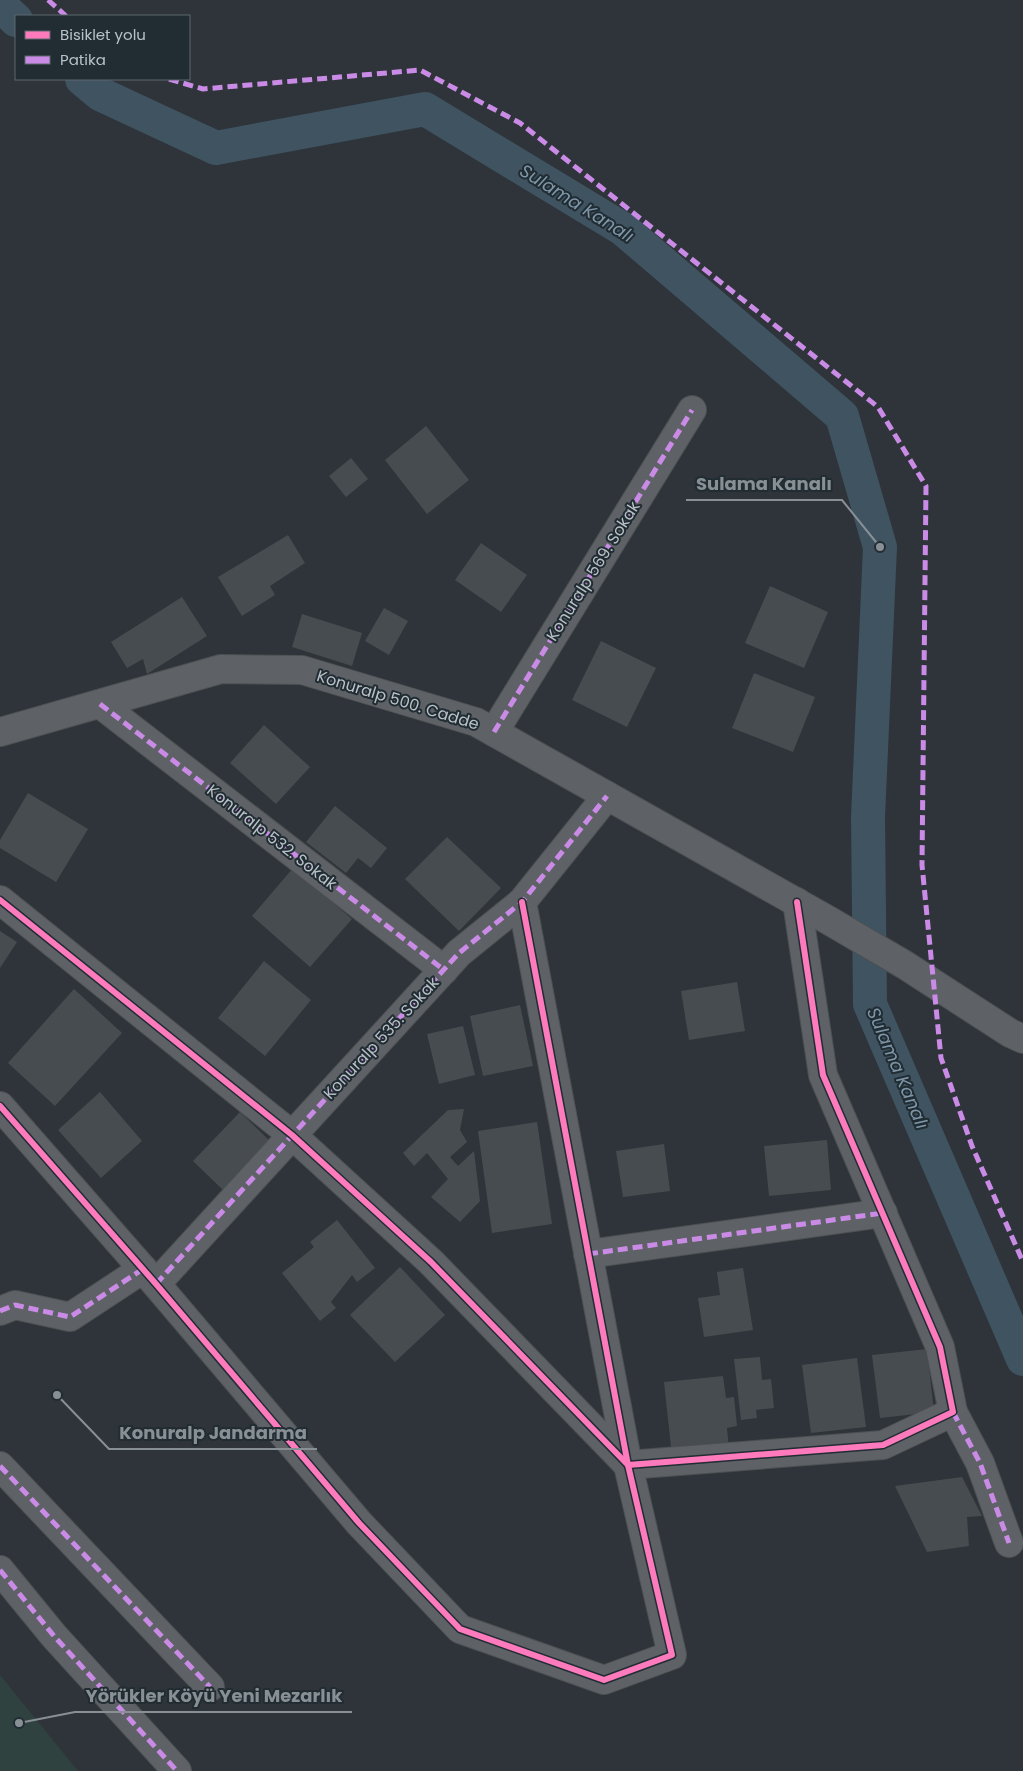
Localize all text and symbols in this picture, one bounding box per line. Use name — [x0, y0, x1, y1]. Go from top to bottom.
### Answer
legend — [15, 15, 190, 80]
text: Bisiklet yolu — [60, 24, 146, 45]
text: Patika — [60, 49, 106, 70]
water label: Sulama Kanalı — [515, 158, 639, 248]
callout: Sulama Kanalı — [686, 467, 842, 500]
text: Sulama Kanalı — [696, 471, 832, 496]
street label: Konuralp 569. Sokak — [541, 496, 646, 645]
street label: Konuralp 500. Cadde — [314, 664, 482, 736]
street label: Konuralp 532. Sokak — [202, 779, 342, 896]
street label: Konuralp 535. Sokak — [318, 971, 445, 1104]
water label: Sulama Kanalı — [861, 1003, 935, 1133]
callout: Konuralp Jandarma — [109, 1416, 317, 1449]
text: Konuralp Jandarma — [119, 1420, 307, 1445]
callout: Yörükler Köyü Yeni Mezarlık — [75, 1679, 352, 1712]
text: Yörükler Köyü Yeni Mezarlık — [86, 1683, 343, 1708]

